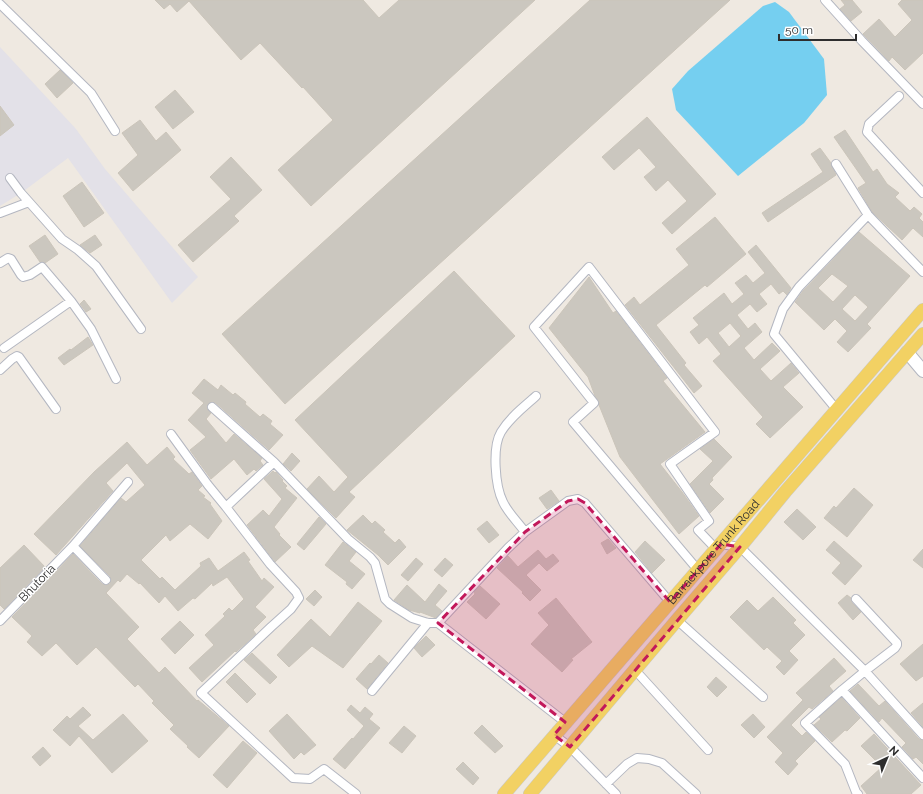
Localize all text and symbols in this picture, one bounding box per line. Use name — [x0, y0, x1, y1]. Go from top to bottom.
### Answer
scale bar — [779, 16, 856, 42]
text: 50 m — [785, 23, 813, 37]
street label: Barrackpore Trunk Road — [664, 497, 762, 607]
street label: Bhutoria — [16, 561, 58, 605]
north arrow — [867, 738, 907, 778]
text: N — [886, 744, 901, 759]

